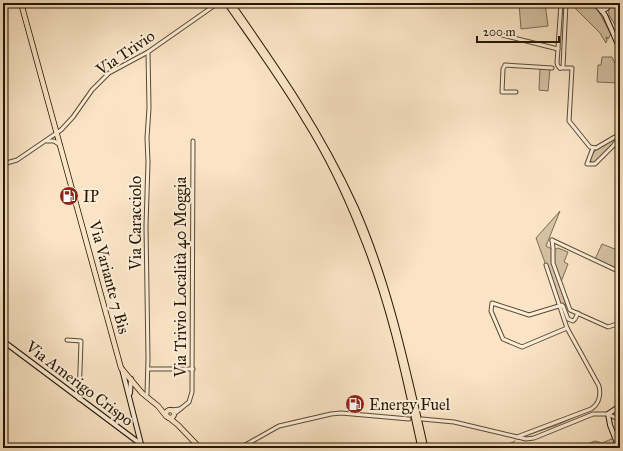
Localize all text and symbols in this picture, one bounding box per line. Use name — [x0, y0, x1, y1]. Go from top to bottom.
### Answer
scale bar — [477, 18, 559, 44]
text: 200 m — [483, 25, 516, 39]
street label: Via Trivio — [91, 26, 158, 80]
street label: Via Caracciolo — [126, 176, 145, 271]
street label: Via Trivio Località 40 Moggia — [171, 177, 191, 378]
fuel station icon: IP — [58, 185, 80, 207]
place label: IP — [83, 187, 99, 206]
street label: Via Variante 7 Bis — [85, 217, 134, 336]
street label: Via Amerigo Crispo — [21, 336, 137, 431]
fuel station icon: Energy Fuel — [344, 393, 366, 415]
place label: Energy Fuel — [369, 395, 451, 415]

